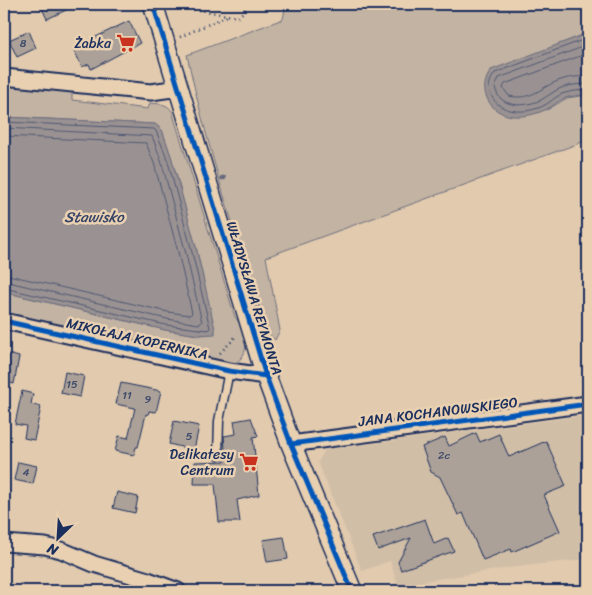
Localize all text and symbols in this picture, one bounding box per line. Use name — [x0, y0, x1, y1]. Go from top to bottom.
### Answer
place label: Żabka — [74, 31, 112, 56]
supermarket icon: Żabka — [115, 32, 137, 54]
house number: 8 — [20, 34, 27, 53]
water label: Stawisko — [64, 204, 125, 230]
street label: WŁADYSŁAWA REYMONTA — [219, 218, 289, 378]
street label: MIKOŁAJA KOPERNIKA — [64, 311, 210, 367]
house number: 15 — [66, 375, 78, 394]
house number: 11 — [122, 386, 132, 405]
house number: 9 — [145, 390, 152, 409]
street label: JANA KOCHANOWSKIEGO — [356, 390, 519, 434]
house number: 5 — [186, 427, 193, 446]
place label: Delikatesy Centrum — [170, 442, 235, 483]
house number: 2c — [438, 446, 450, 465]
supermarket icon: Delikatesy Centrum — [238, 451, 260, 473]
house number: 4 — [23, 463, 30, 482]
north arrow — [32, 512, 82, 562]
text: N — [43, 536, 63, 563]

